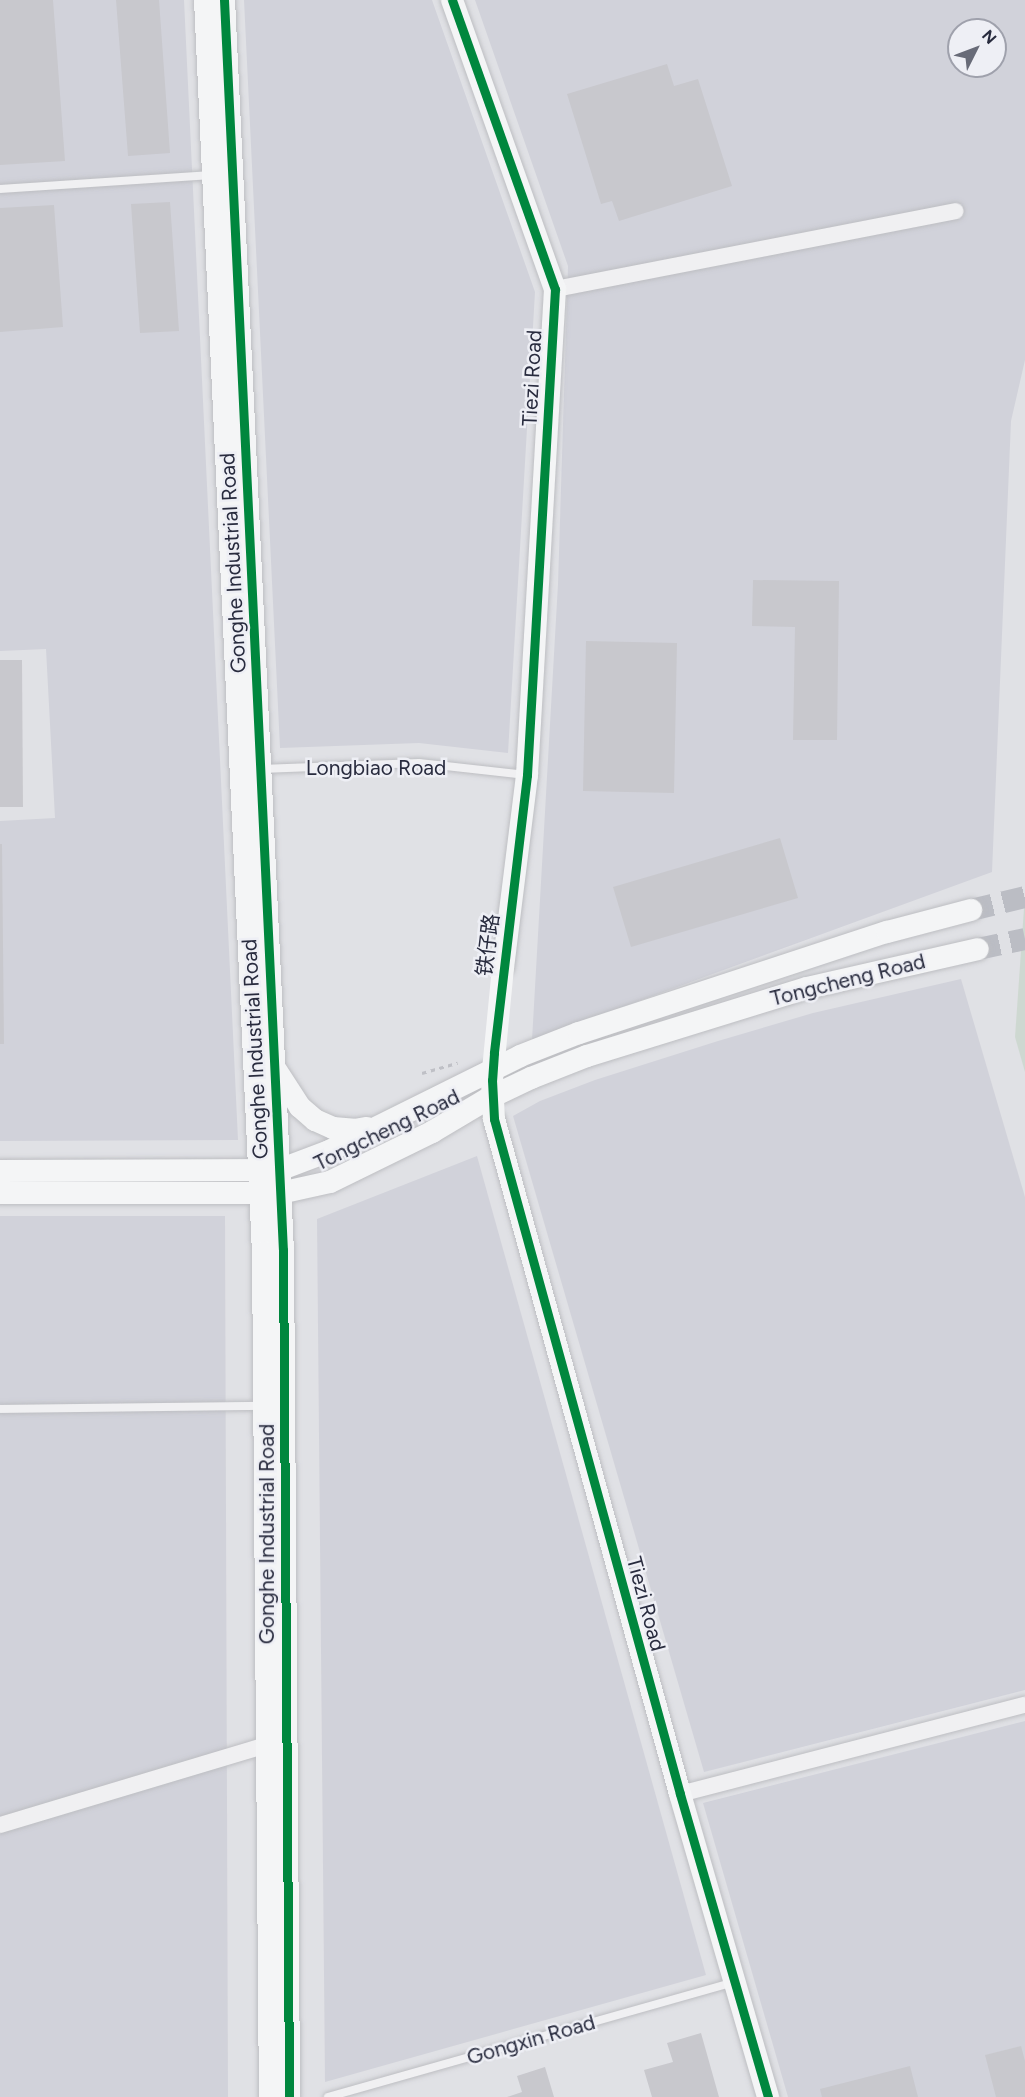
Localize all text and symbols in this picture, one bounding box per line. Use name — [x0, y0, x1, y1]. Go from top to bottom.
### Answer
north arrow — [947, 18, 1007, 78]
text: N — [978, 26, 1000, 48]
street label: Tiezi Road — [517, 329, 547, 427]
street label: Gonghe Industrial Road — [215, 452, 251, 674]
street label: Longbiao Road — [306, 755, 446, 781]
street label: 铁仔路 — [472, 912, 504, 978]
street label: Gonghe Industrial Road — [237, 938, 273, 1160]
street label: Tongcheng Road — [768, 949, 928, 1011]
street label: Tongcheng Road — [310, 1084, 464, 1176]
street label: Gonghe Industrial Road — [254, 1424, 280, 1644]
street label: Tiezi Road — [621, 1554, 671, 1654]
street label: Gongxin Road — [464, 2010, 598, 2070]

